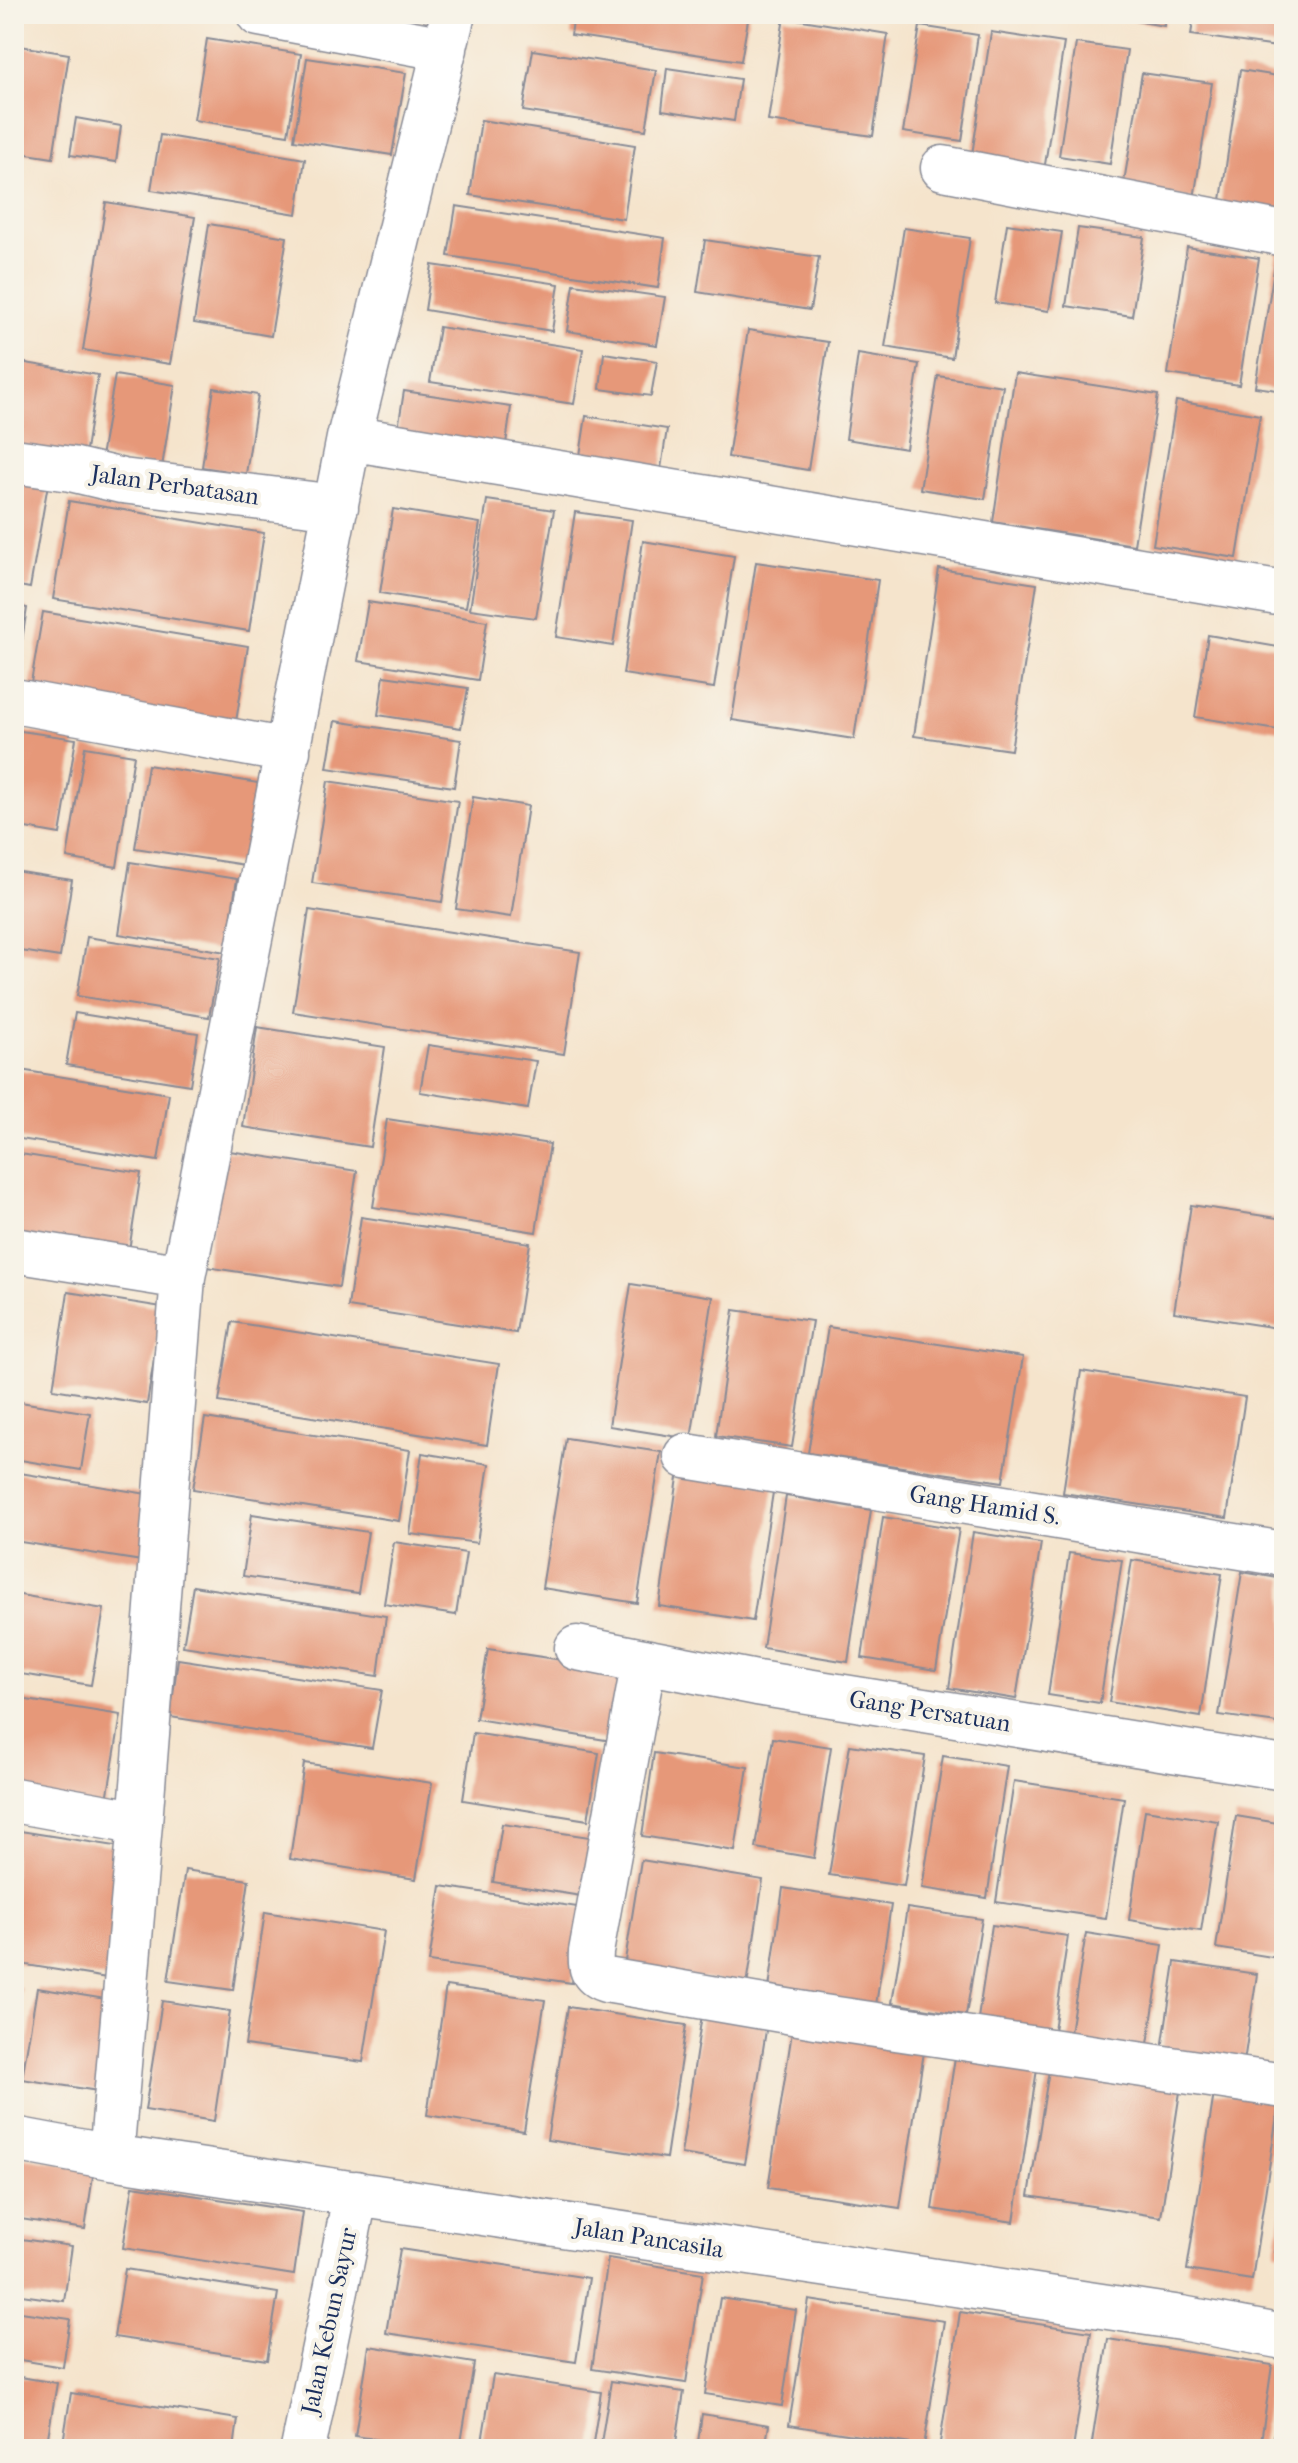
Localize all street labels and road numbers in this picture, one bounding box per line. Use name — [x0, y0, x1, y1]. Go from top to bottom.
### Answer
street label: Jalan Perbatasan — [87, 459, 261, 511]
street label: Gang Hamid S. — [908, 1479, 1062, 1531]
street label: Gang Persatuan — [847, 1684, 1013, 1738]
street label: Jalan Pancasila — [570, 2212, 727, 2264]
street label: Jalan Kebun Sayur — [295, 2224, 363, 2419]

